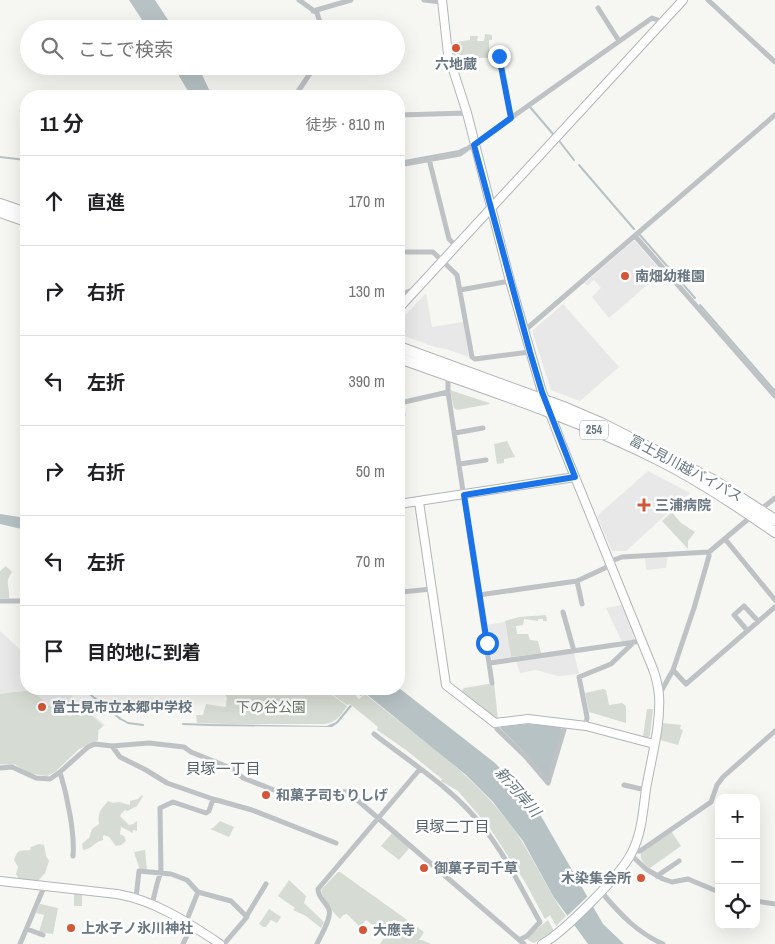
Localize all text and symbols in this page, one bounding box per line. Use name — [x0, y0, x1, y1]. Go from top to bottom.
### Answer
search box — [20, 20, 405, 75]
icon: search — [38, 34, 66, 62]
text: ここで検索 — [78, 36, 173, 62]
marker: 六地蔵 — [450, 42, 462, 54]
route end — [488, 45, 511, 68]
place label: 六地蔵 — [435, 55, 477, 73]
text: 11 分 — [40, 109, 84, 138]
text: 徒歩 · 810 m — [306, 113, 385, 135]
icon: ahead — [40, 187, 68, 215]
text: 直進 — [87, 189, 125, 215]
text: 170 m — [349, 190, 385, 212]
place label: 南畑幼稚園 — [635, 267, 705, 285]
marker: 南畑幼稚園 — [619, 270, 631, 282]
icon: right — [40, 277, 68, 305]
text: 右折 — [87, 279, 125, 305]
text: 130 m — [349, 280, 385, 302]
icon: left — [40, 367, 68, 395]
text: 左折 — [87, 369, 125, 395]
text: 390 m — [349, 370, 385, 392]
road number: 254 — [580, 420, 608, 440]
street label: 富士見川越バイパス — [626, 431, 746, 505]
icon: right — [40, 457, 68, 485]
text: 右折 — [87, 459, 125, 485]
text: 50 m — [356, 460, 385, 482]
place label: 三浦病院 — [655, 496, 711, 514]
marker: 三浦病院 — [637, 498, 651, 512]
icon: left — [40, 547, 68, 575]
text: 左折 — [87, 549, 125, 575]
text: 70 m — [356, 550, 385, 572]
route start — [476, 632, 499, 655]
icon: arrive — [40, 637, 68, 665]
text: 目的地に到着 — [87, 639, 201, 665]
place label: 富士見市立本郷中学校 — [52, 698, 192, 716]
park label: 下の谷公園 — [236, 698, 306, 716]
marker: 富士見市立本郷中学校 — [36, 701, 48, 713]
district label: 貝塚一丁目 — [185, 758, 261, 779]
water label: 新河岸川 — [491, 762, 547, 823]
place label: 和菓子司もりしげ — [276, 786, 388, 804]
marker: 和菓子司もりしげ — [260, 789, 272, 801]
map controls — [715, 794, 760, 929]
button: + — [715, 794, 760, 839]
district label: 貝塚二丁目 — [414, 816, 490, 837]
button: − — [715, 839, 760, 884]
place label: 御菓子司千草 — [434, 859, 518, 877]
marker: 御菓子司千草 — [418, 862, 430, 874]
place label: 木染集会所 — [561, 869, 631, 887]
marker: 木染集会所 — [635, 872, 647, 884]
button: locate — [715, 884, 760, 929]
place label: 上水子ノ氷川神社 — [81, 919, 193, 937]
place label: 大應寺 — [373, 921, 415, 939]
marker: 上水子ノ氷川神社 — [65, 922, 77, 934]
marker: 大應寺 — [357, 924, 369, 936]

